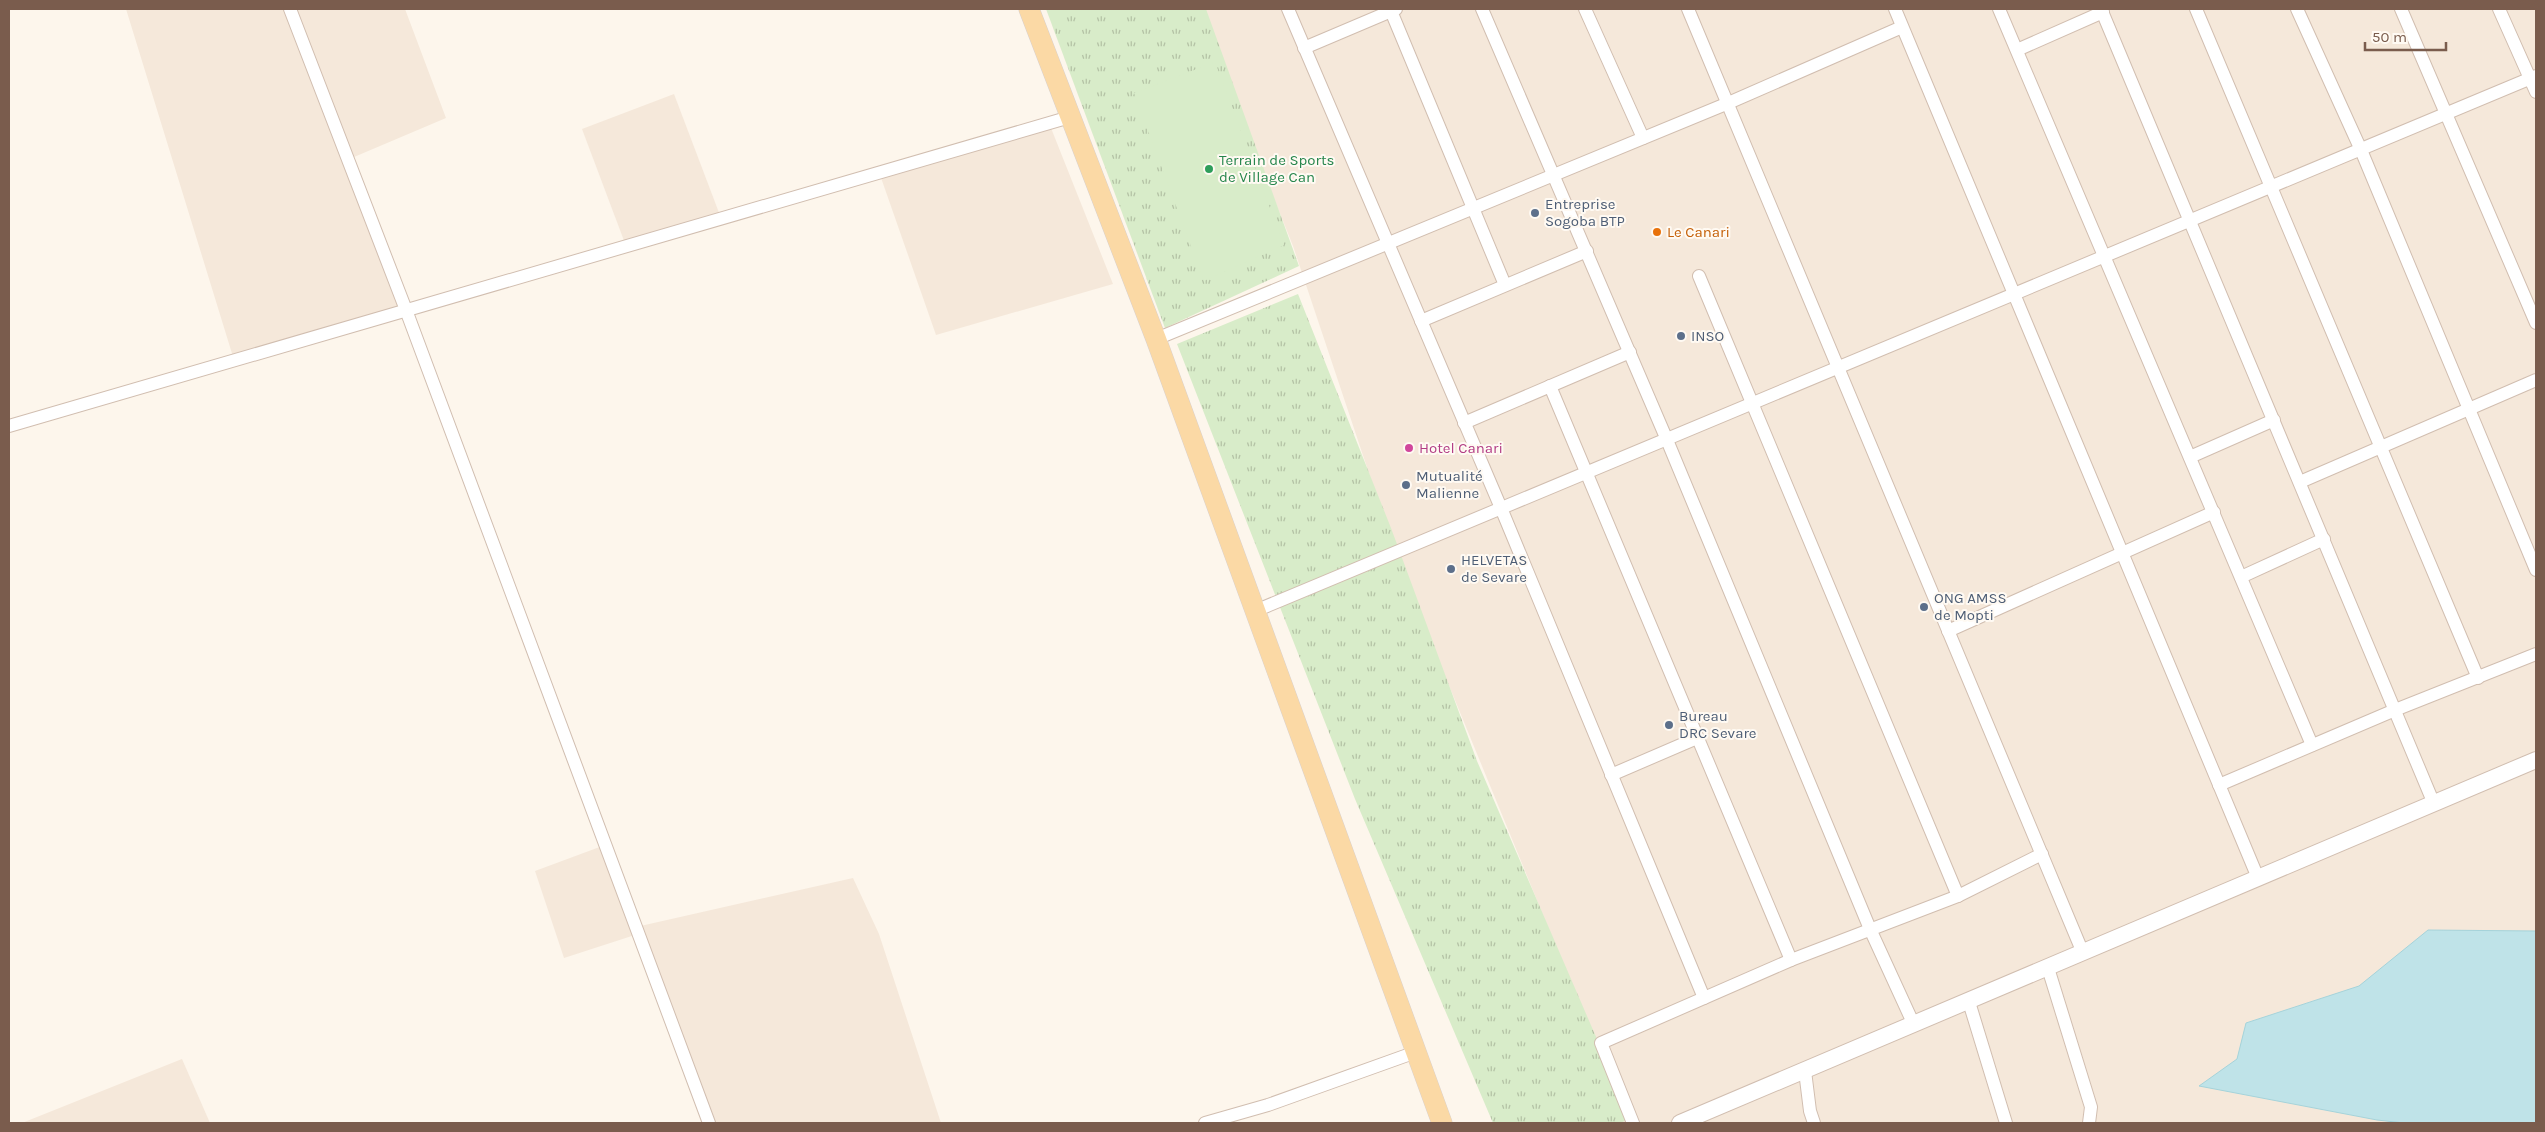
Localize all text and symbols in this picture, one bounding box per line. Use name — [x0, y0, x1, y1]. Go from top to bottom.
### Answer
scale bar — [2365, 20, 2446, 52]
text: 50 m — [2372, 28, 2407, 46]
place label: Terrain de Sports de Village Can — [1219, 151, 1334, 186]
marker: Terrain de Sports de Village Can — [1203, 163, 1215, 175]
place label: Entreprise Sogoba BTP — [1545, 195, 1625, 230]
marker: Entreprise Sogoba BTP — [1529, 207, 1541, 219]
place label: Le Canari — [1667, 223, 1730, 241]
marker: Le Canari — [1651, 226, 1663, 238]
place label: INSO — [1691, 327, 1724, 345]
marker: INSO — [1675, 330, 1687, 342]
place label: Hotel Canari — [1419, 439, 1503, 457]
marker: Hotel Canari — [1403, 442, 1415, 454]
place label: Mutualité Malienne — [1416, 467, 1483, 502]
marker: Mutualité Malienne — [1400, 479, 1412, 491]
place label: HELVETAS de Sevare — [1461, 551, 1527, 586]
marker: HELVETAS de Sevare — [1445, 563, 1457, 575]
place label: ONG AMSS de Mopti — [1934, 589, 2007, 624]
marker: ONG AMSS de Mopti — [1918, 601, 1930, 613]
place label: Bureau DRC Sevare — [1679, 707, 1757, 742]
marker: Bureau DRC Sevare — [1663, 719, 1675, 731]

